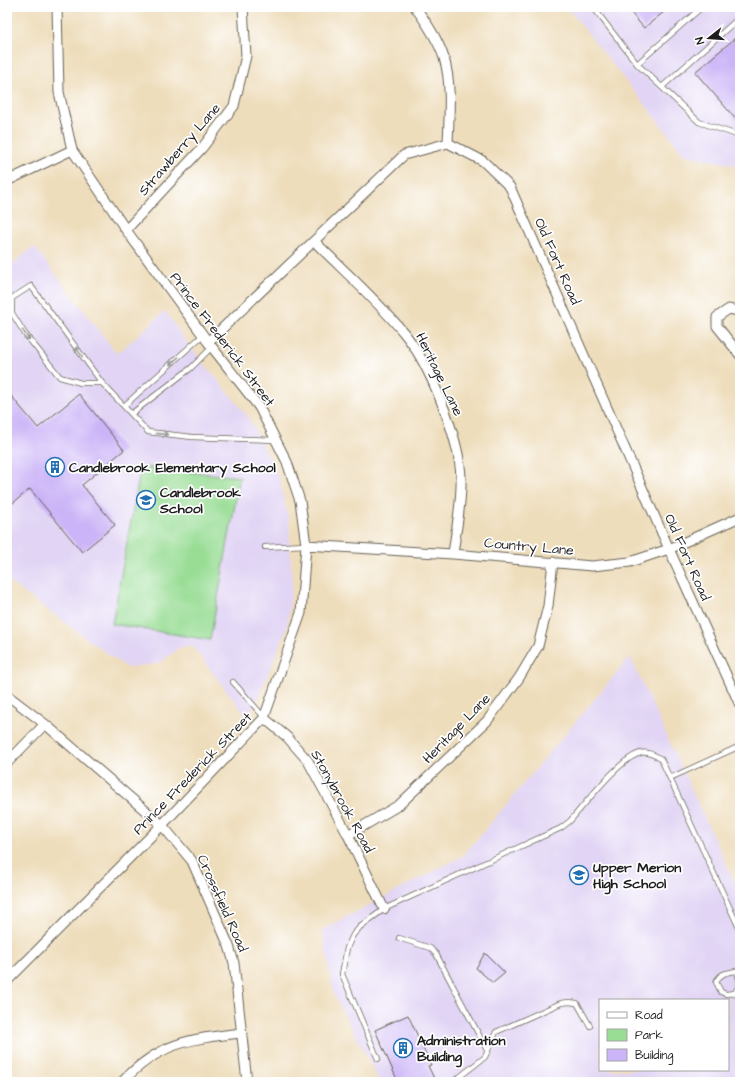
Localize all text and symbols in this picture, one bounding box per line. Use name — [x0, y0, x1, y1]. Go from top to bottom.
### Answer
north arrow — [689, 18, 729, 58]
text: N — [692, 35, 708, 46]
street label: Strawberry Lane — [134, 99, 226, 200]
street label: Old Fort Road — [529, 215, 585, 308]
street label: Prince Frederick Street — [165, 268, 280, 411]
one-way arrow — [21, 329, 30, 340]
street label: Heritage Lane — [410, 329, 468, 420]
one-way arrow — [75, 347, 83, 358]
one-way arrow — [169, 357, 179, 366]
one-way arrow — [155, 430, 168, 437]
building icon: Candlebrook Elementary School — [44, 456, 66, 478]
place label: Candlebrook Elementary School — [69, 458, 276, 478]
place label: Candlebrook School — [159, 483, 241, 519]
school or university icon: Candlebrook School — [135, 489, 157, 511]
street label: Old Fort Road — [659, 511, 715, 604]
street label: Country Lane — [483, 533, 575, 561]
street label: Heritage Lane — [418, 689, 496, 768]
street label: Prince Frederick Street — [129, 708, 257, 840]
street label: Stonybrook Road — [306, 746, 379, 857]
street label: Crossfield Road — [192, 852, 253, 955]
place label: Upper Merion High School — [593, 858, 681, 895]
school or university icon: Upper Merion High School — [568, 864, 590, 886]
legend — [599, 999, 729, 1071]
text: Road — [635, 1007, 663, 1024]
text: Park — [635, 1027, 663, 1044]
place label: Administration Building — [417, 1031, 505, 1068]
building icon: Administration Building — [392, 1037, 414, 1059]
text: Building — [635, 1047, 673, 1065]

